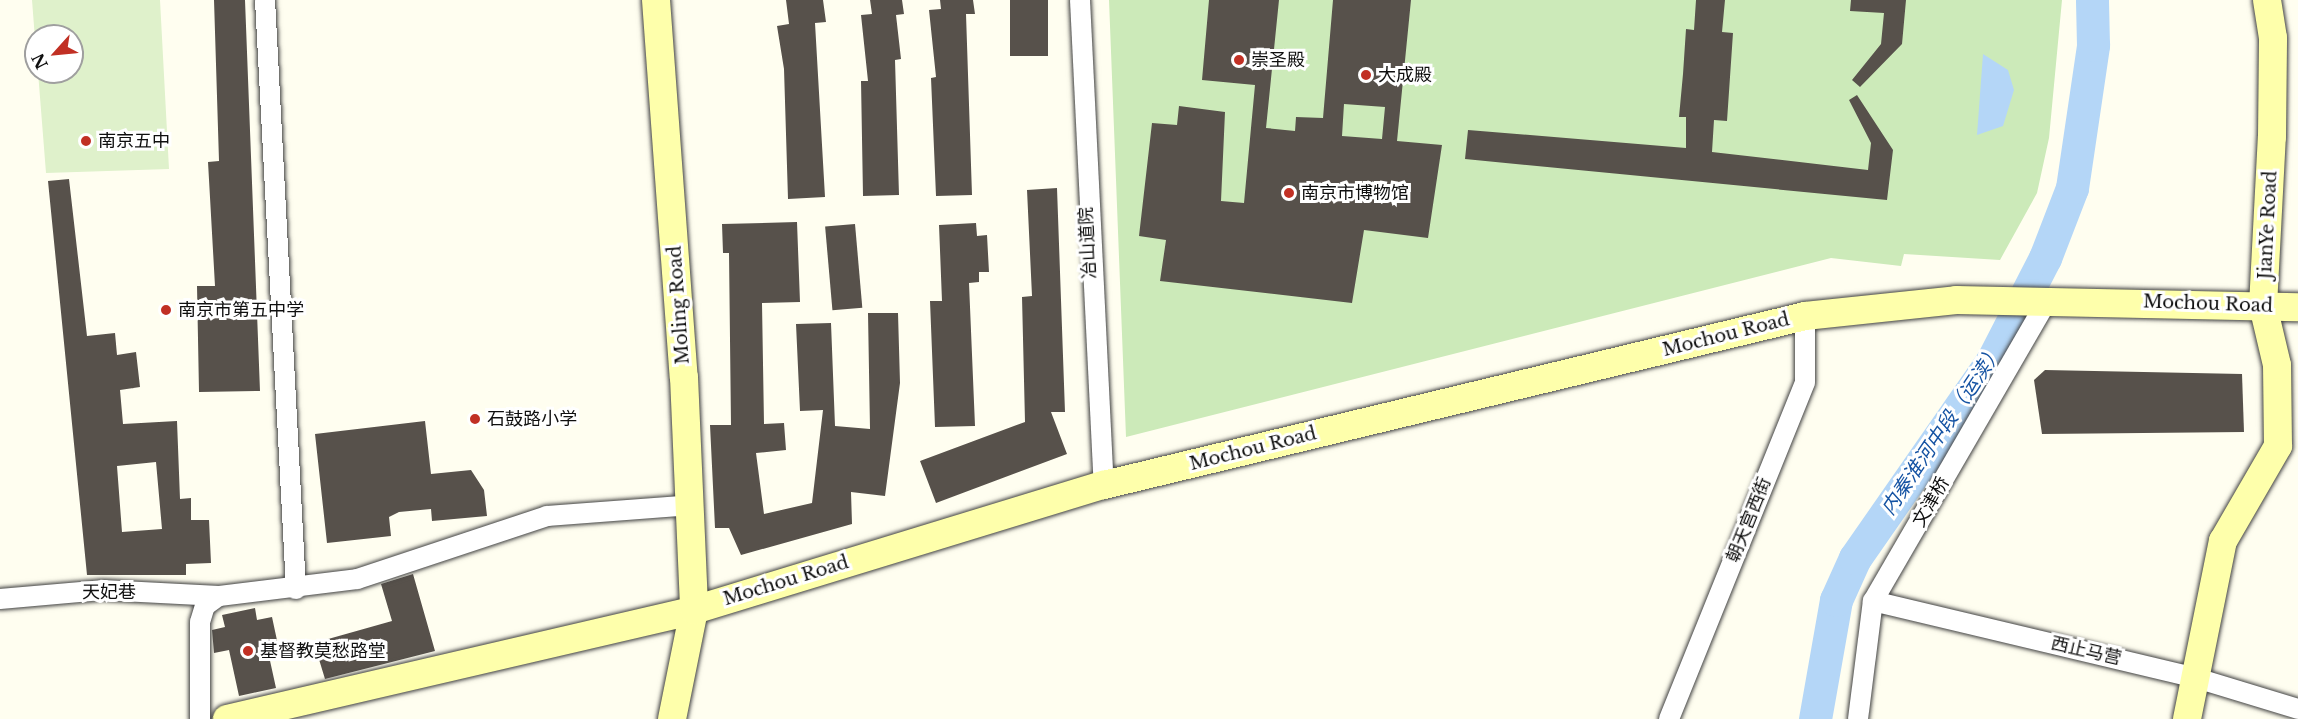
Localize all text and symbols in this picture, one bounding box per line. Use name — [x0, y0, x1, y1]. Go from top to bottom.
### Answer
north arrow — [24, 24, 84, 84]
place label: 崇圣殿 — [1251, 49, 1305, 71]
text: N — [27, 50, 52, 73]
marker: 崇圣殿 — [1232, 53, 1246, 67]
place label: 大成殿 — [1378, 64, 1432, 86]
marker: 大成殿 — [1359, 68, 1373, 82]
place label: 南京五中 — [98, 130, 170, 152]
marker: 南京五中 — [79, 134, 93, 148]
street label: JianYe Road — [2254, 170, 2282, 280]
place label: 南京市博物馆 — [1301, 182, 1409, 204]
marker: 南京市博物馆 — [1282, 186, 1296, 200]
street label: 冶山道院 — [1075, 206, 1101, 280]
street label: Moling Road — [664, 245, 694, 365]
street label: Mochou Road — [2143, 291, 2273, 317]
place label: 南京市第五中学 — [178, 299, 304, 321]
marker: 南京市第五中学 — [159, 303, 173, 317]
street label: Mochou Road — [1660, 309, 1792, 361]
water label: 内秦淮河中段（运渎） — [1876, 340, 2008, 520]
place label: 石鼓路小学 — [487, 408, 577, 430]
marker: 石鼓路小学 — [468, 412, 482, 426]
street label: Mochou Road — [1187, 423, 1319, 475]
street label: 文津桥 — [1908, 473, 1954, 531]
street label: 朝天宫西街 — [1722, 474, 1776, 566]
street label: Mochou Road — [721, 552, 851, 610]
street label: 天妃巷 — [82, 581, 136, 603]
street label: 西止马营 — [2048, 632, 2124, 670]
place label: 基督教莫愁路堂 — [260, 640, 386, 662]
marker: 基督教莫愁路堂 — [241, 644, 255, 658]

